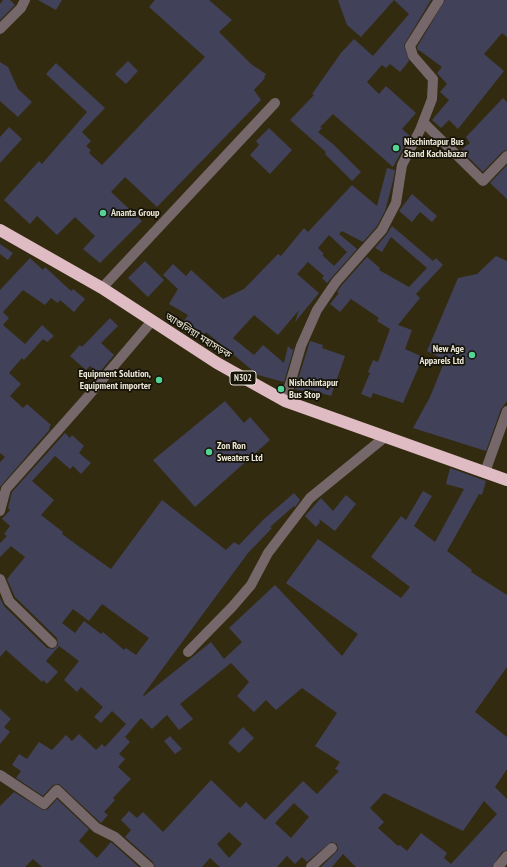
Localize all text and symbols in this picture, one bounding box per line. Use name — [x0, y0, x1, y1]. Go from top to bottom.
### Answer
place label: Nischintapur Bus Stand Kachabazar — [404, 136, 467, 160]
marker: Nischintapur Bus Stand Kachabazar — [391, 143, 401, 153]
place label: Ananta Group — [111, 207, 160, 219]
marker: Ananta Group — [98, 208, 108, 218]
street label: আশুলিয়া মহাসড়ক — [163, 311, 233, 361]
place label: New Age Apparels Ltd — [419, 343, 464, 366]
marker: New Age Apparels Ltd — [467, 350, 477, 360]
place label: Equipment Solution, Equipment importer — [79, 368, 151, 392]
road number: N302 — [230, 371, 256, 385]
marker: Equipment Solution, Equipment importer — [154, 375, 164, 385]
place label: Nishchintapur Bus Stop — [289, 377, 338, 400]
marker: Nishchintapur Bus Stop — [276, 384, 286, 394]
place label: Zon Ron Sweaters Ltd — [217, 440, 263, 464]
marker: Zon Ron Sweaters Ltd — [204, 447, 214, 457]

